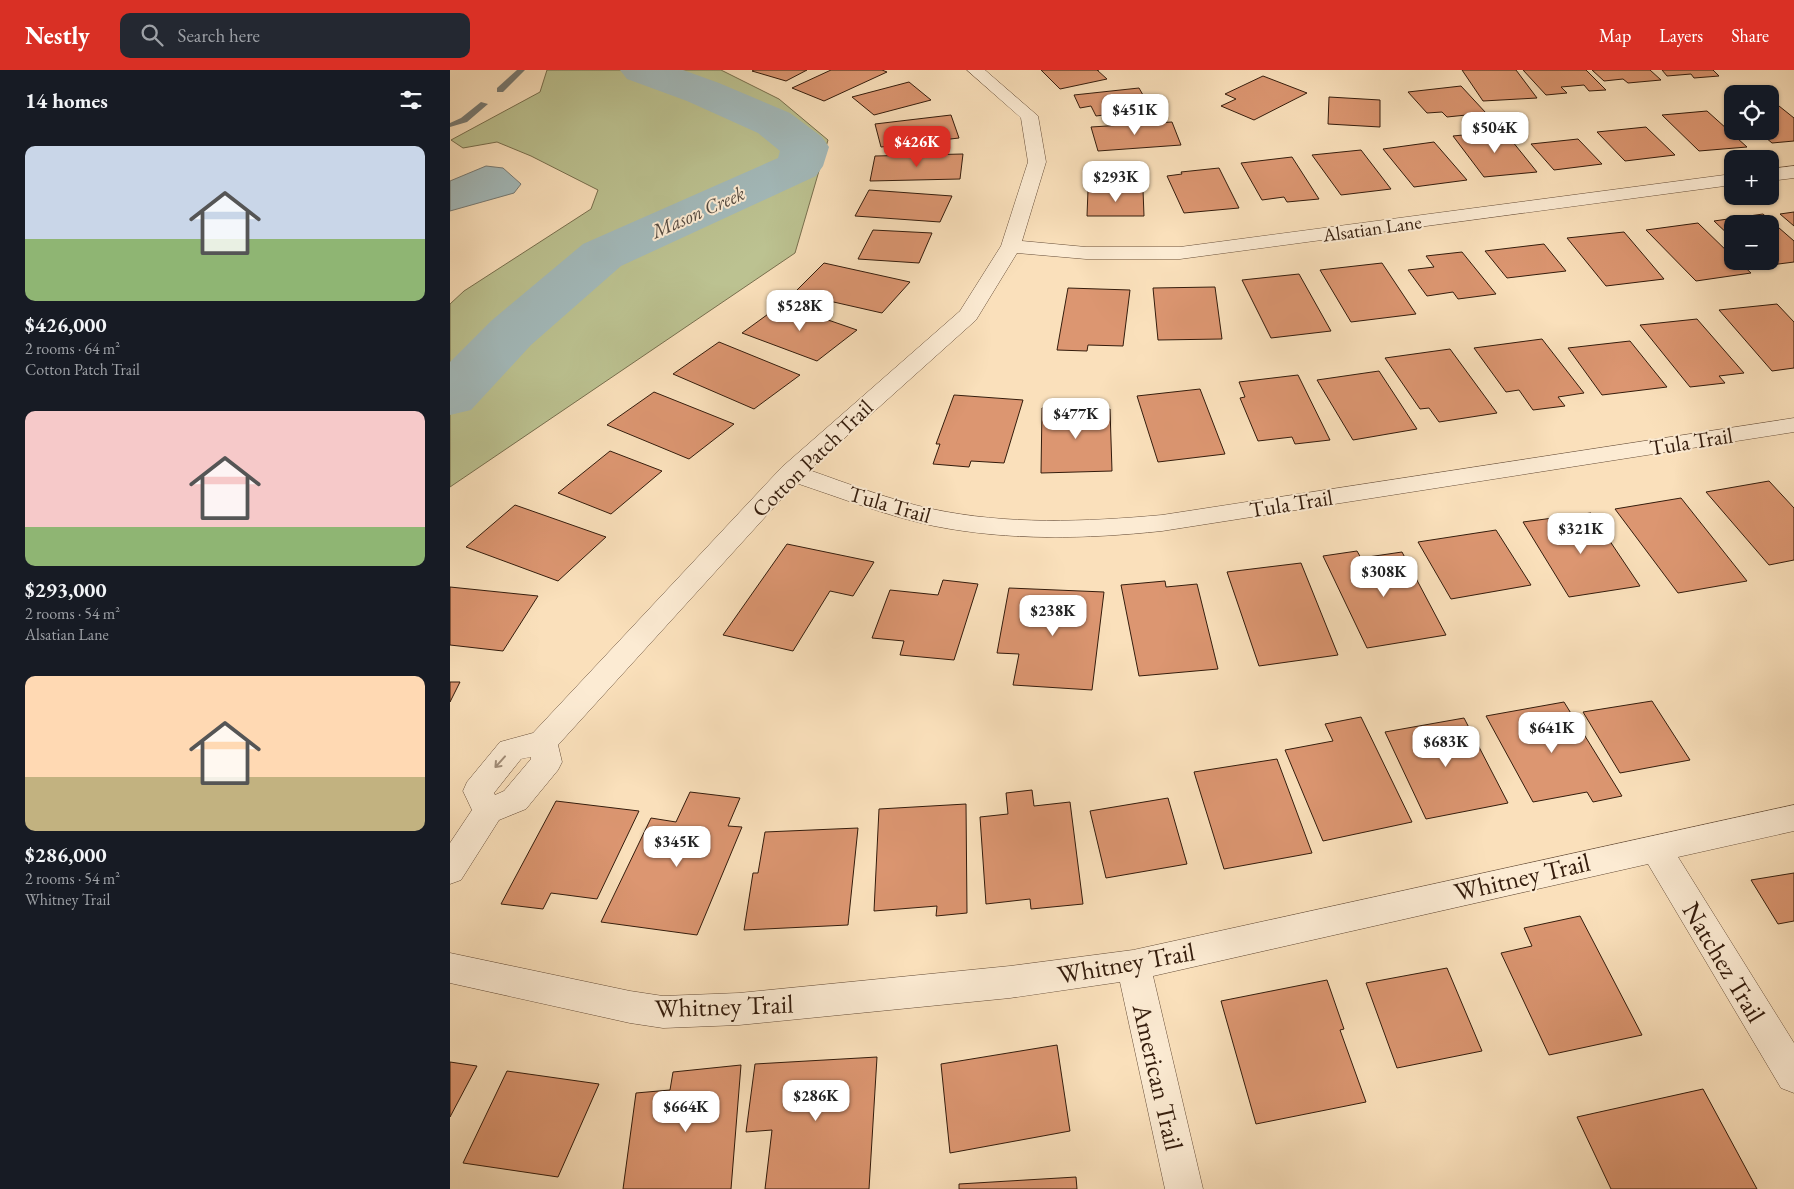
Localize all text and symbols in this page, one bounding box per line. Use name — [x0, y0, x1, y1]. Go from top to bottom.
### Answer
search box — [120, 13, 470, 58]
text: Nestly — [25, 20, 90, 51]
icon: search — [138, 21, 166, 49]
text: Search here — [178, 23, 260, 48]
text: Map — [1599, 24, 1631, 47]
text: Layers — [1659, 24, 1703, 47]
text: Share — [1731, 24, 1769, 47]
map controls — [1724, 85, 1779, 270]
button: locate — [1724, 85, 1779, 140]
icon: filters — [397, 86, 425, 114]
text: 14 homes — [25, 87, 108, 114]
pin: $451K — [1100, 93, 1170, 136]
text: $451K — [1113, 99, 1157, 120]
pin: $504K — [1460, 112, 1530, 154]
text: $504K — [1473, 117, 1517, 138]
pin: $426K — [882, 126, 952, 168]
text: $426K — [895, 131, 939, 152]
button: + — [1724, 150, 1779, 205]
pin: $293K — [1081, 160, 1151, 203]
text: $293K — [1094, 166, 1138, 187]
icon: home — [180, 178, 270, 268]
water label: Mason Creek — [646, 180, 749, 245]
street label: Alsatian Lane — [1320, 209, 1423, 248]
button: − — [1724, 215, 1779, 270]
pin: $528K — [765, 290, 835, 332]
text: $528K — [778, 295, 822, 316]
text: $426,000 — [25, 311, 107, 338]
text: 2 rooms · 64 m² — [25, 338, 120, 359]
text: Cotton Patch Trail — [25, 359, 140, 380]
street label: Cotton Patch Trail — [745, 393, 879, 524]
pin: $477K — [1041, 398, 1111, 440]
text: $477K — [1054, 403, 1098, 424]
street label: Tula Trail — [1647, 421, 1735, 462]
icon: home — [180, 443, 270, 533]
street label: Tula Trail — [845, 479, 934, 530]
street label: Tula Trail — [1247, 483, 1335, 524]
pin: $321K — [1546, 512, 1616, 555]
text: $321K — [1559, 518, 1603, 539]
pin: $308K — [1349, 556, 1419, 598]
text: $308K — [1362, 561, 1406, 582]
text: $293,000 — [25, 576, 107, 603]
pin: $238K — [1018, 594, 1088, 637]
text: $238K — [1031, 600, 1075, 621]
text: 2 rooms · 54 m² — [25, 603, 120, 624]
text: Alsatian Lane — [25, 624, 109, 645]
icon: home — [180, 708, 270, 798]
pin: $641K — [1517, 712, 1587, 754]
text: $641K — [1530, 717, 1574, 738]
pin: $683K — [1411, 726, 1481, 768]
text: $683K — [1424, 731, 1468, 752]
one-way arrow — [494, 756, 506, 769]
pin: $345K — [642, 826, 712, 868]
text: $345K — [655, 831, 699, 852]
text: $286,000 — [25, 841, 107, 868]
street label: Whitney Trail — [1451, 845, 1593, 909]
text: 2 rooms · 54 m² — [25, 868, 120, 889]
text: Whitney Trail — [25, 889, 110, 910]
street label: Natchez Trail — [1675, 895, 1773, 1029]
street label: Whitney Trail — [1055, 934, 1197, 992]
street label: Whitney Trail — [654, 987, 794, 1025]
street label: American Trail — [1124, 999, 1191, 1154]
pin: $286K — [781, 1080, 851, 1122]
text: $286K — [794, 1085, 838, 1106]
pin: $664K — [651, 1090, 721, 1133]
text: $664K — [664, 1096, 708, 1117]

